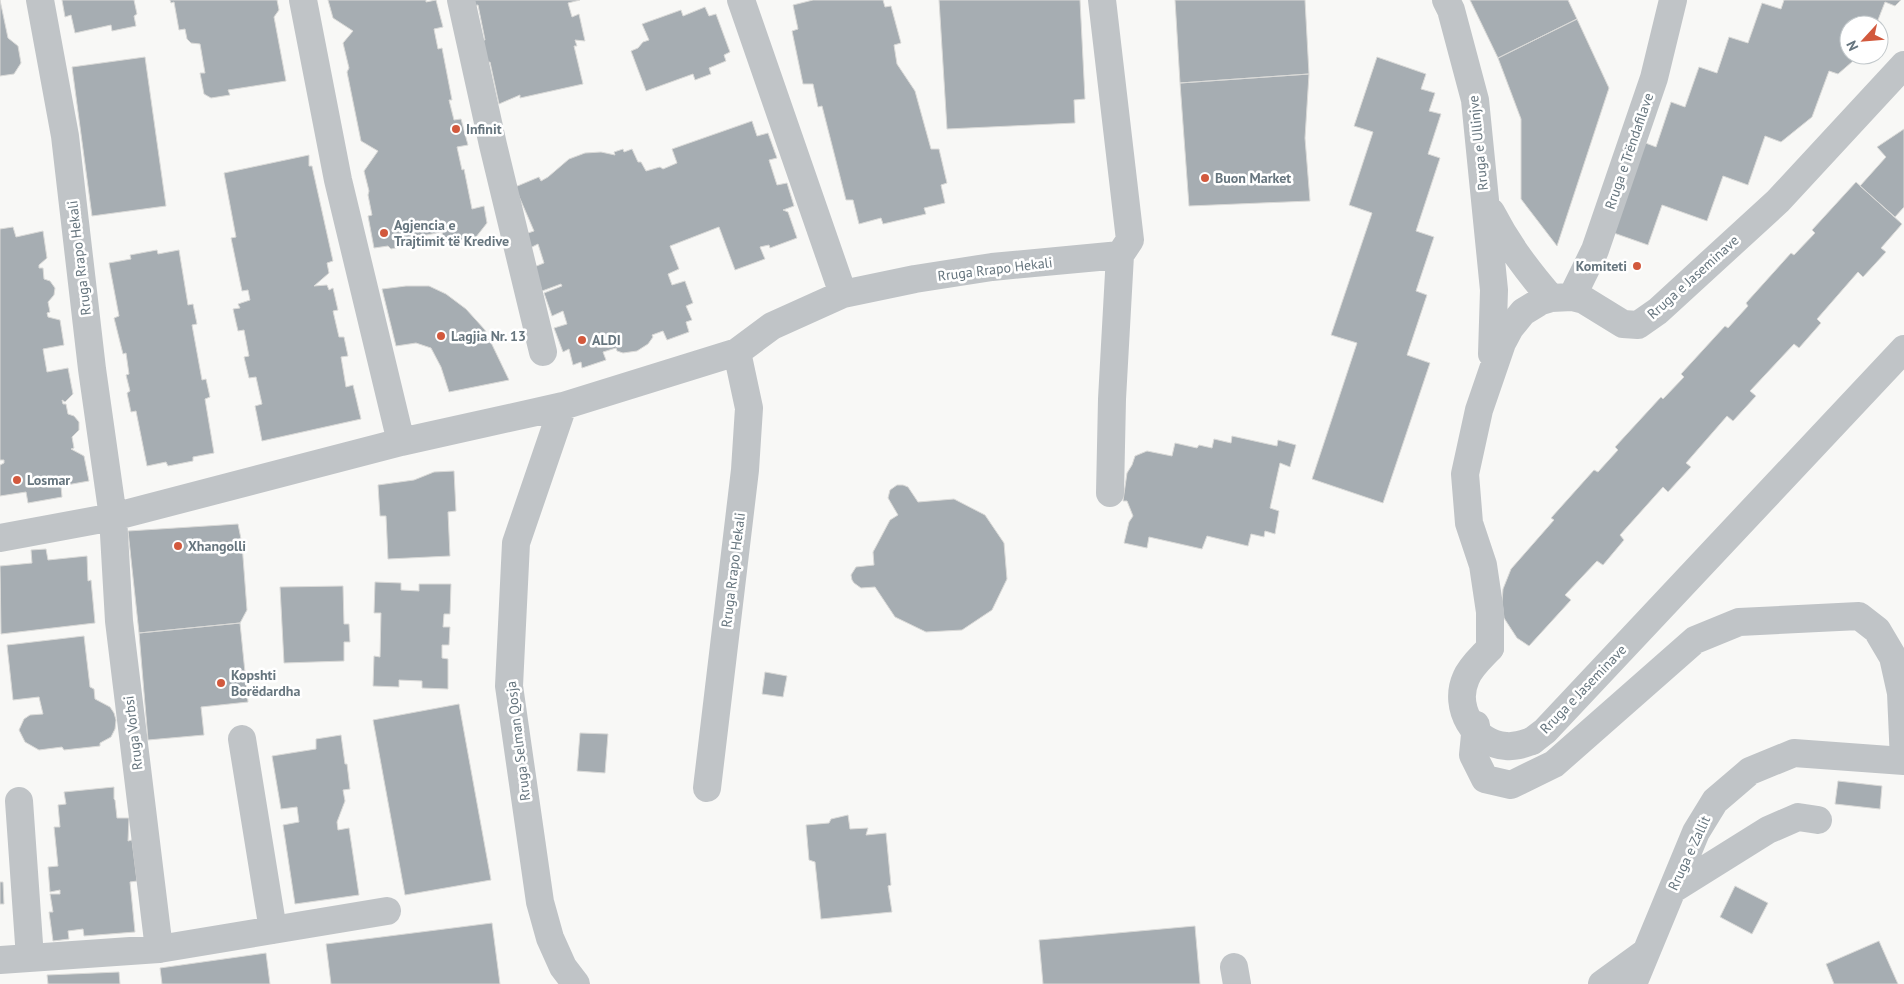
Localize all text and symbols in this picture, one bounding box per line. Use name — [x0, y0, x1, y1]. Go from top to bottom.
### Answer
north arrow — [1839, 15, 1889, 65]
text: N — [1842, 38, 1862, 54]
street label: Rruga e Trëndafilave — [1601, 91, 1657, 211]
street label: Rruga e Ullinjve — [1464, 94, 1492, 192]
place label: Infinit — [466, 120, 502, 138]
marker: Infinit — [450, 123, 462, 135]
place label: Buon Market — [1215, 169, 1291, 187]
marker: Buon Market — [1199, 172, 1211, 184]
street label: Rruga Rrapo Hekali — [63, 200, 95, 316]
place label: Agjencia e Trajtimit të Kredive — [394, 216, 509, 250]
marker: Agjencia e Trajtimit të Kredive — [378, 227, 390, 239]
street label: Rruga e Jaseminave — [1644, 231, 1742, 323]
street label: Rruga Rrapo Hekali — [937, 253, 1053, 285]
place label: Komiteti — [1576, 257, 1627, 275]
marker: Komiteti — [1631, 260, 1643, 272]
place label: Lagjia Nr. 13 — [451, 327, 526, 345]
marker: Lagjia Nr. 13 — [435, 330, 447, 342]
place label: ALDI — [592, 331, 621, 349]
marker: ALDI — [576, 334, 588, 346]
place label: Losmar — [27, 471, 70, 489]
marker: Losmar — [11, 474, 23, 486]
street label: Rruga Rrapo Hekali — [717, 512, 749, 628]
place label: Xhangolli — [188, 537, 246, 555]
marker: Xhangolli — [172, 540, 184, 552]
street label: Rruga e Jaseminave — [1536, 641, 1630, 737]
place label: Kopshti Borëdardha — [231, 666, 300, 700]
marker: Kopshti Borëdardha — [215, 677, 227, 689]
street label: Rruga Selman Qosja — [502, 680, 534, 802]
street label: Rruga Vorbsi — [120, 695, 146, 771]
street label: Rruga e Zallit — [1664, 813, 1714, 893]

